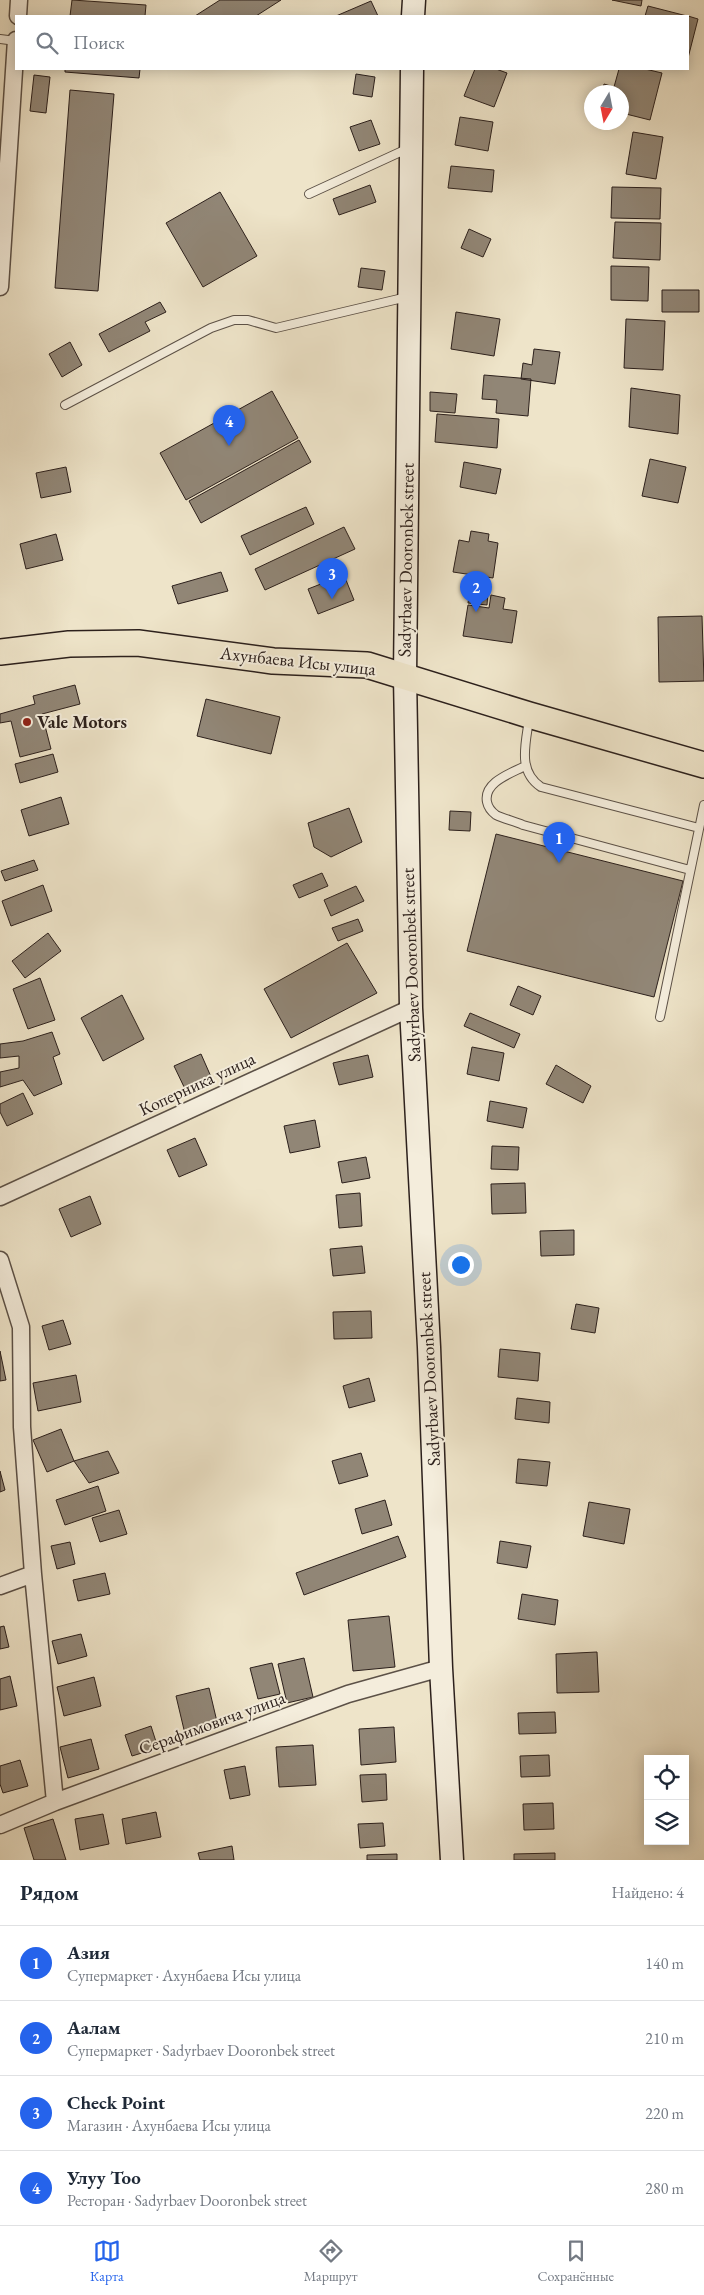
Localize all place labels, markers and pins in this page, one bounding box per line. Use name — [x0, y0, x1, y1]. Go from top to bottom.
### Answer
pin: 4 — [213, 405, 245, 446]
pin: 3 — [316, 558, 348, 599]
pin: 2 — [460, 571, 492, 612]
place label: Vale Motors — [37, 710, 127, 733]
marker: Vale Motors — [21, 716, 33, 728]
pin: 1 — [543, 822, 575, 863]

